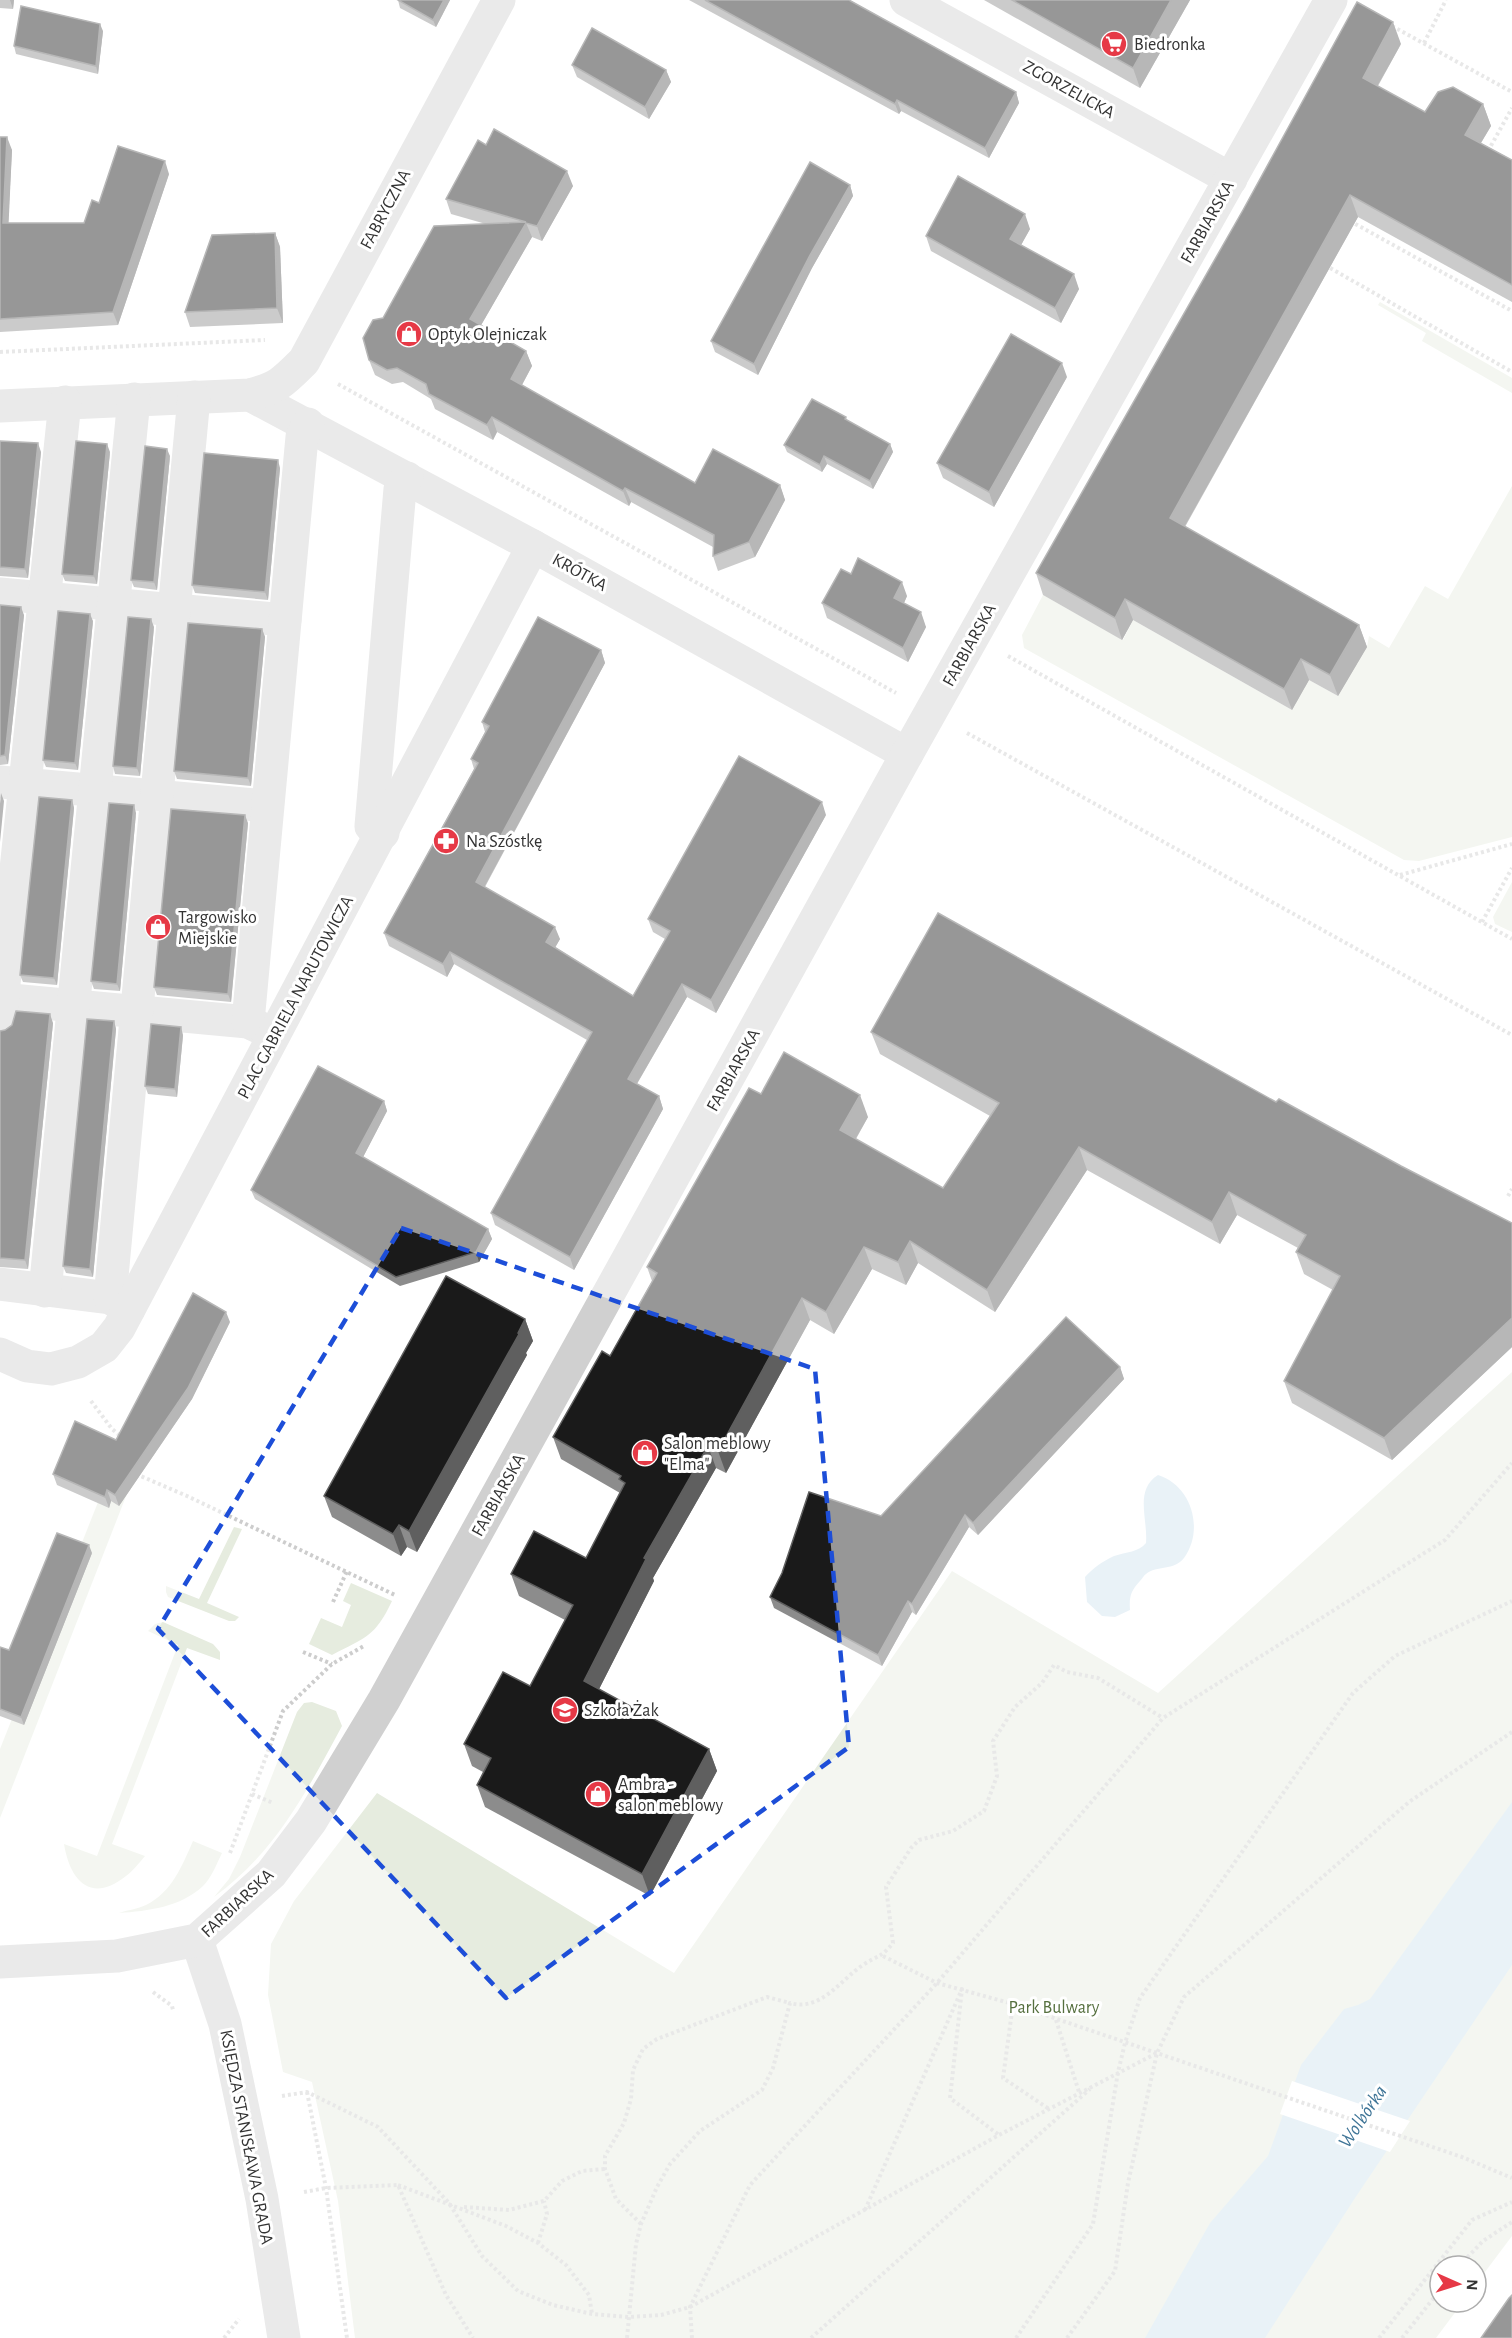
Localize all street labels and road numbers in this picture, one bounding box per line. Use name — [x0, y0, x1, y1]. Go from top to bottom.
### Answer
street label: ZGORZELICKA — [1020, 57, 1118, 123]
street label: FABRYCZNA — [357, 166, 415, 252]
street label: FARBIARSKA — [1178, 178, 1238, 267]
street label: KRÓTKA — [549, 548, 612, 595]
street label: FARBIARSKA — [940, 601, 1000, 690]
street label: PLAC GABRIELA NARUTOWICZA — [235, 892, 357, 1102]
street label: FARBIARSKA — [704, 1026, 764, 1115]
street label: FARBIARSKA — [469, 1451, 529, 1540]
street label: FARBIARSKA — [198, 1866, 278, 1941]
street label: KSIĘDZA STANISŁAWA GRADA — [216, 2028, 276, 2247]

